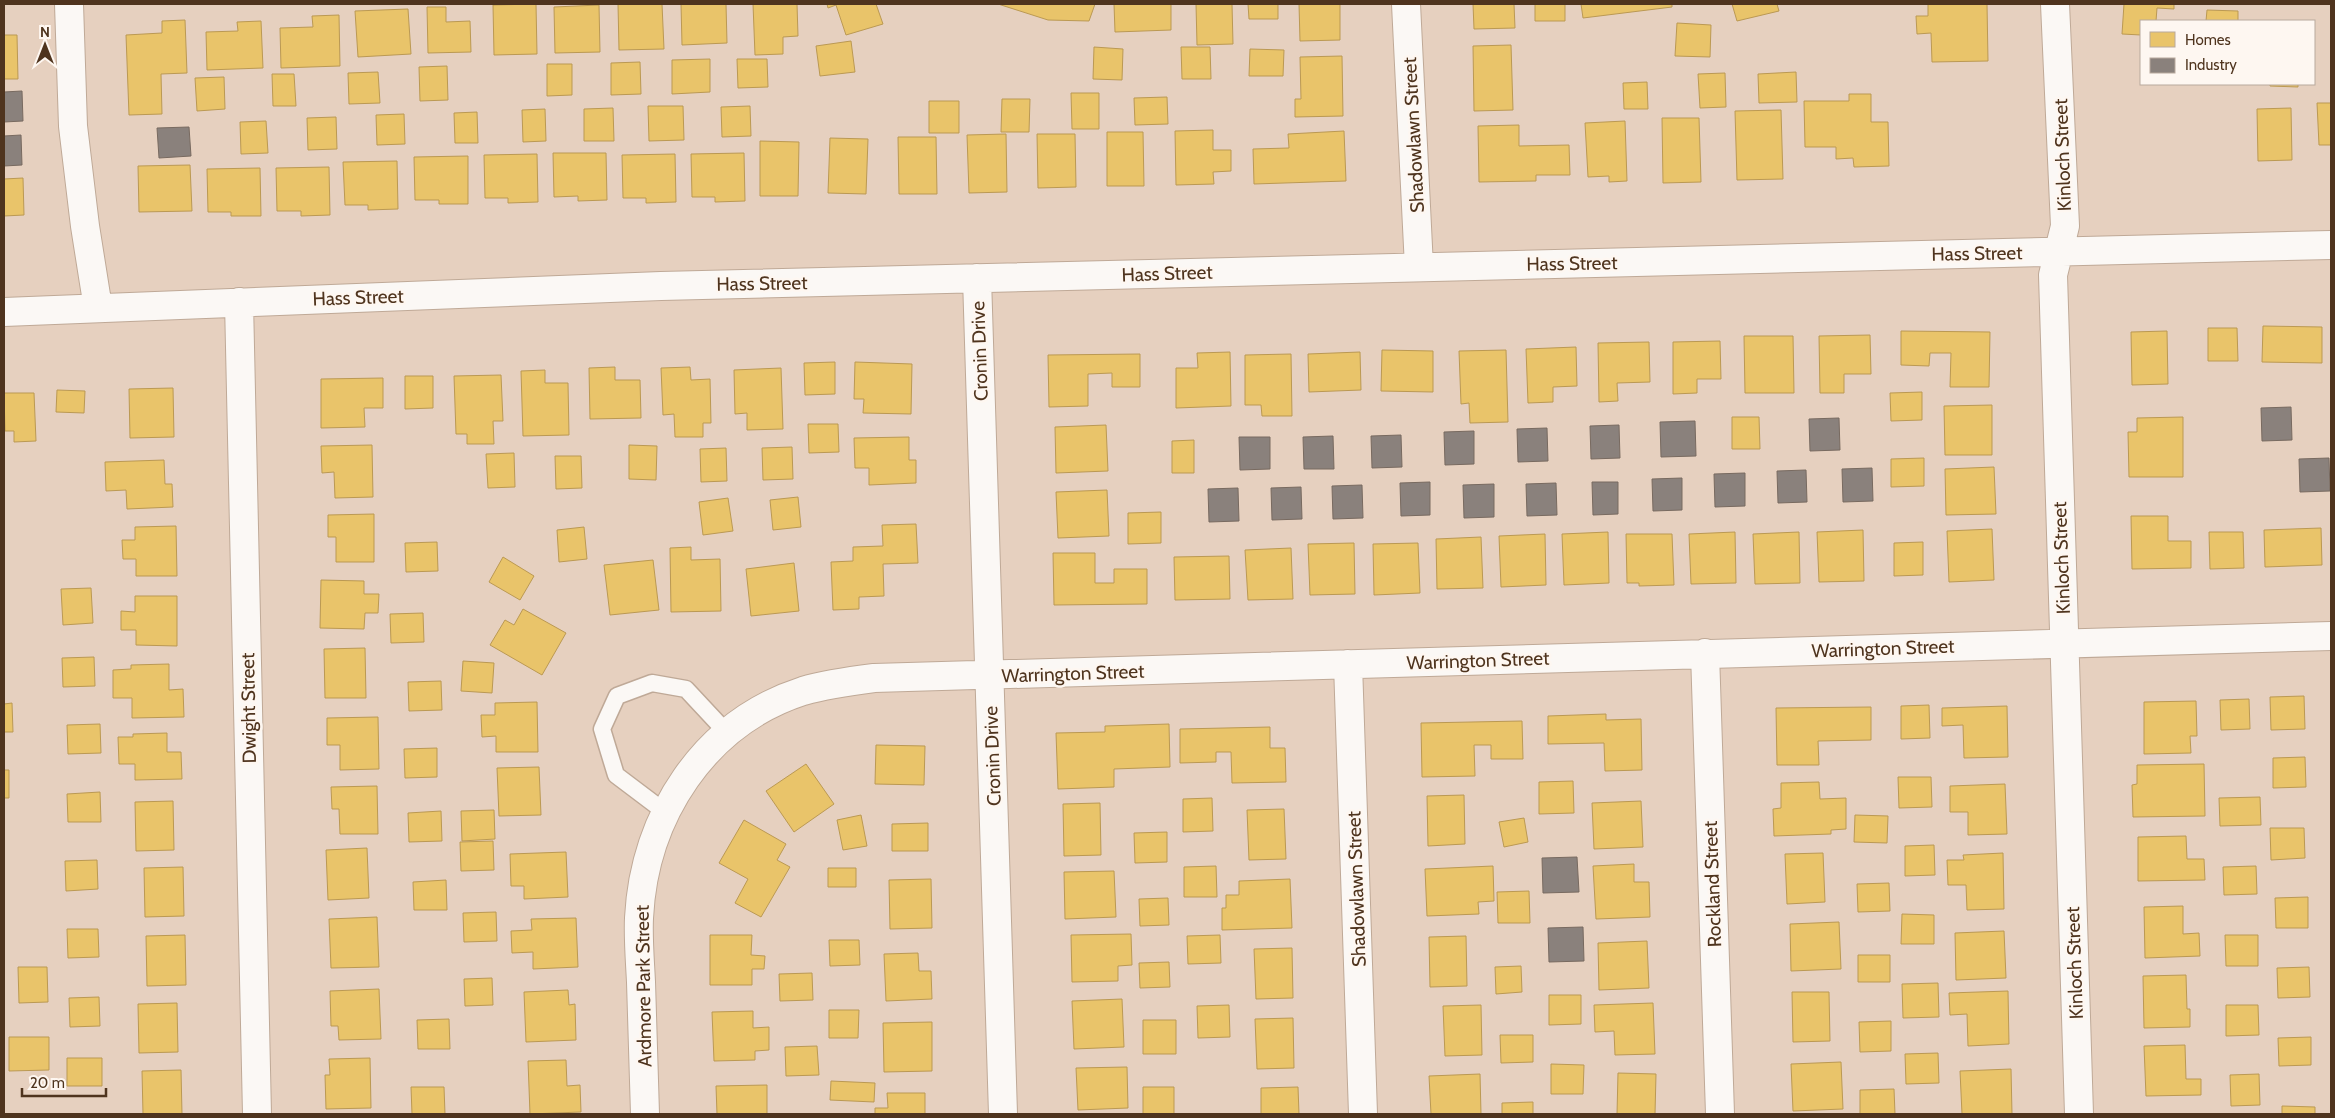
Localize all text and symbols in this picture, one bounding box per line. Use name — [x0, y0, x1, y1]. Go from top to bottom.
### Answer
north arrow — [20, 20, 70, 70]
legend — [2140, 20, 2315, 85]
text: N — [40, 23, 50, 41]
text: Homes — [2185, 31, 2231, 49]
street label: Shadowlawn Street — [1398, 56, 1429, 213]
text: Industry — [2185, 56, 2237, 74]
street label: Kinloch Street — [2049, 98, 2076, 212]
street label: Hass Street — [1931, 241, 2023, 266]
street label: Hass Street — [1526, 251, 1618, 276]
street label: Hass Street — [1121, 260, 1214, 287]
street label: Hass Street — [716, 271, 808, 296]
street label: Hass Street — [312, 284, 405, 311]
street label: Cronin Drive — [966, 300, 993, 401]
street label: Kinloch Street — [2048, 501, 2075, 615]
street label: Warrington Street — [1811, 634, 1955, 662]
street label: Warrington Street — [1406, 646, 1550, 674]
street label: Dwight Street — [236, 652, 261, 764]
street label: Warrington Street — [1001, 659, 1145, 687]
street label: Cronin Drive — [979, 705, 1006, 806]
street label: Shadowlawn Street — [1342, 810, 1371, 967]
street label: Rockland Street — [1699, 820, 1726, 948]
street label: Ardmore Park Street — [631, 904, 656, 1067]
street label: Kinloch Street — [2061, 906, 2088, 1020]
scale bar — [22, 1066, 106, 1098]
text: 20 m — [30, 1074, 65, 1092]

